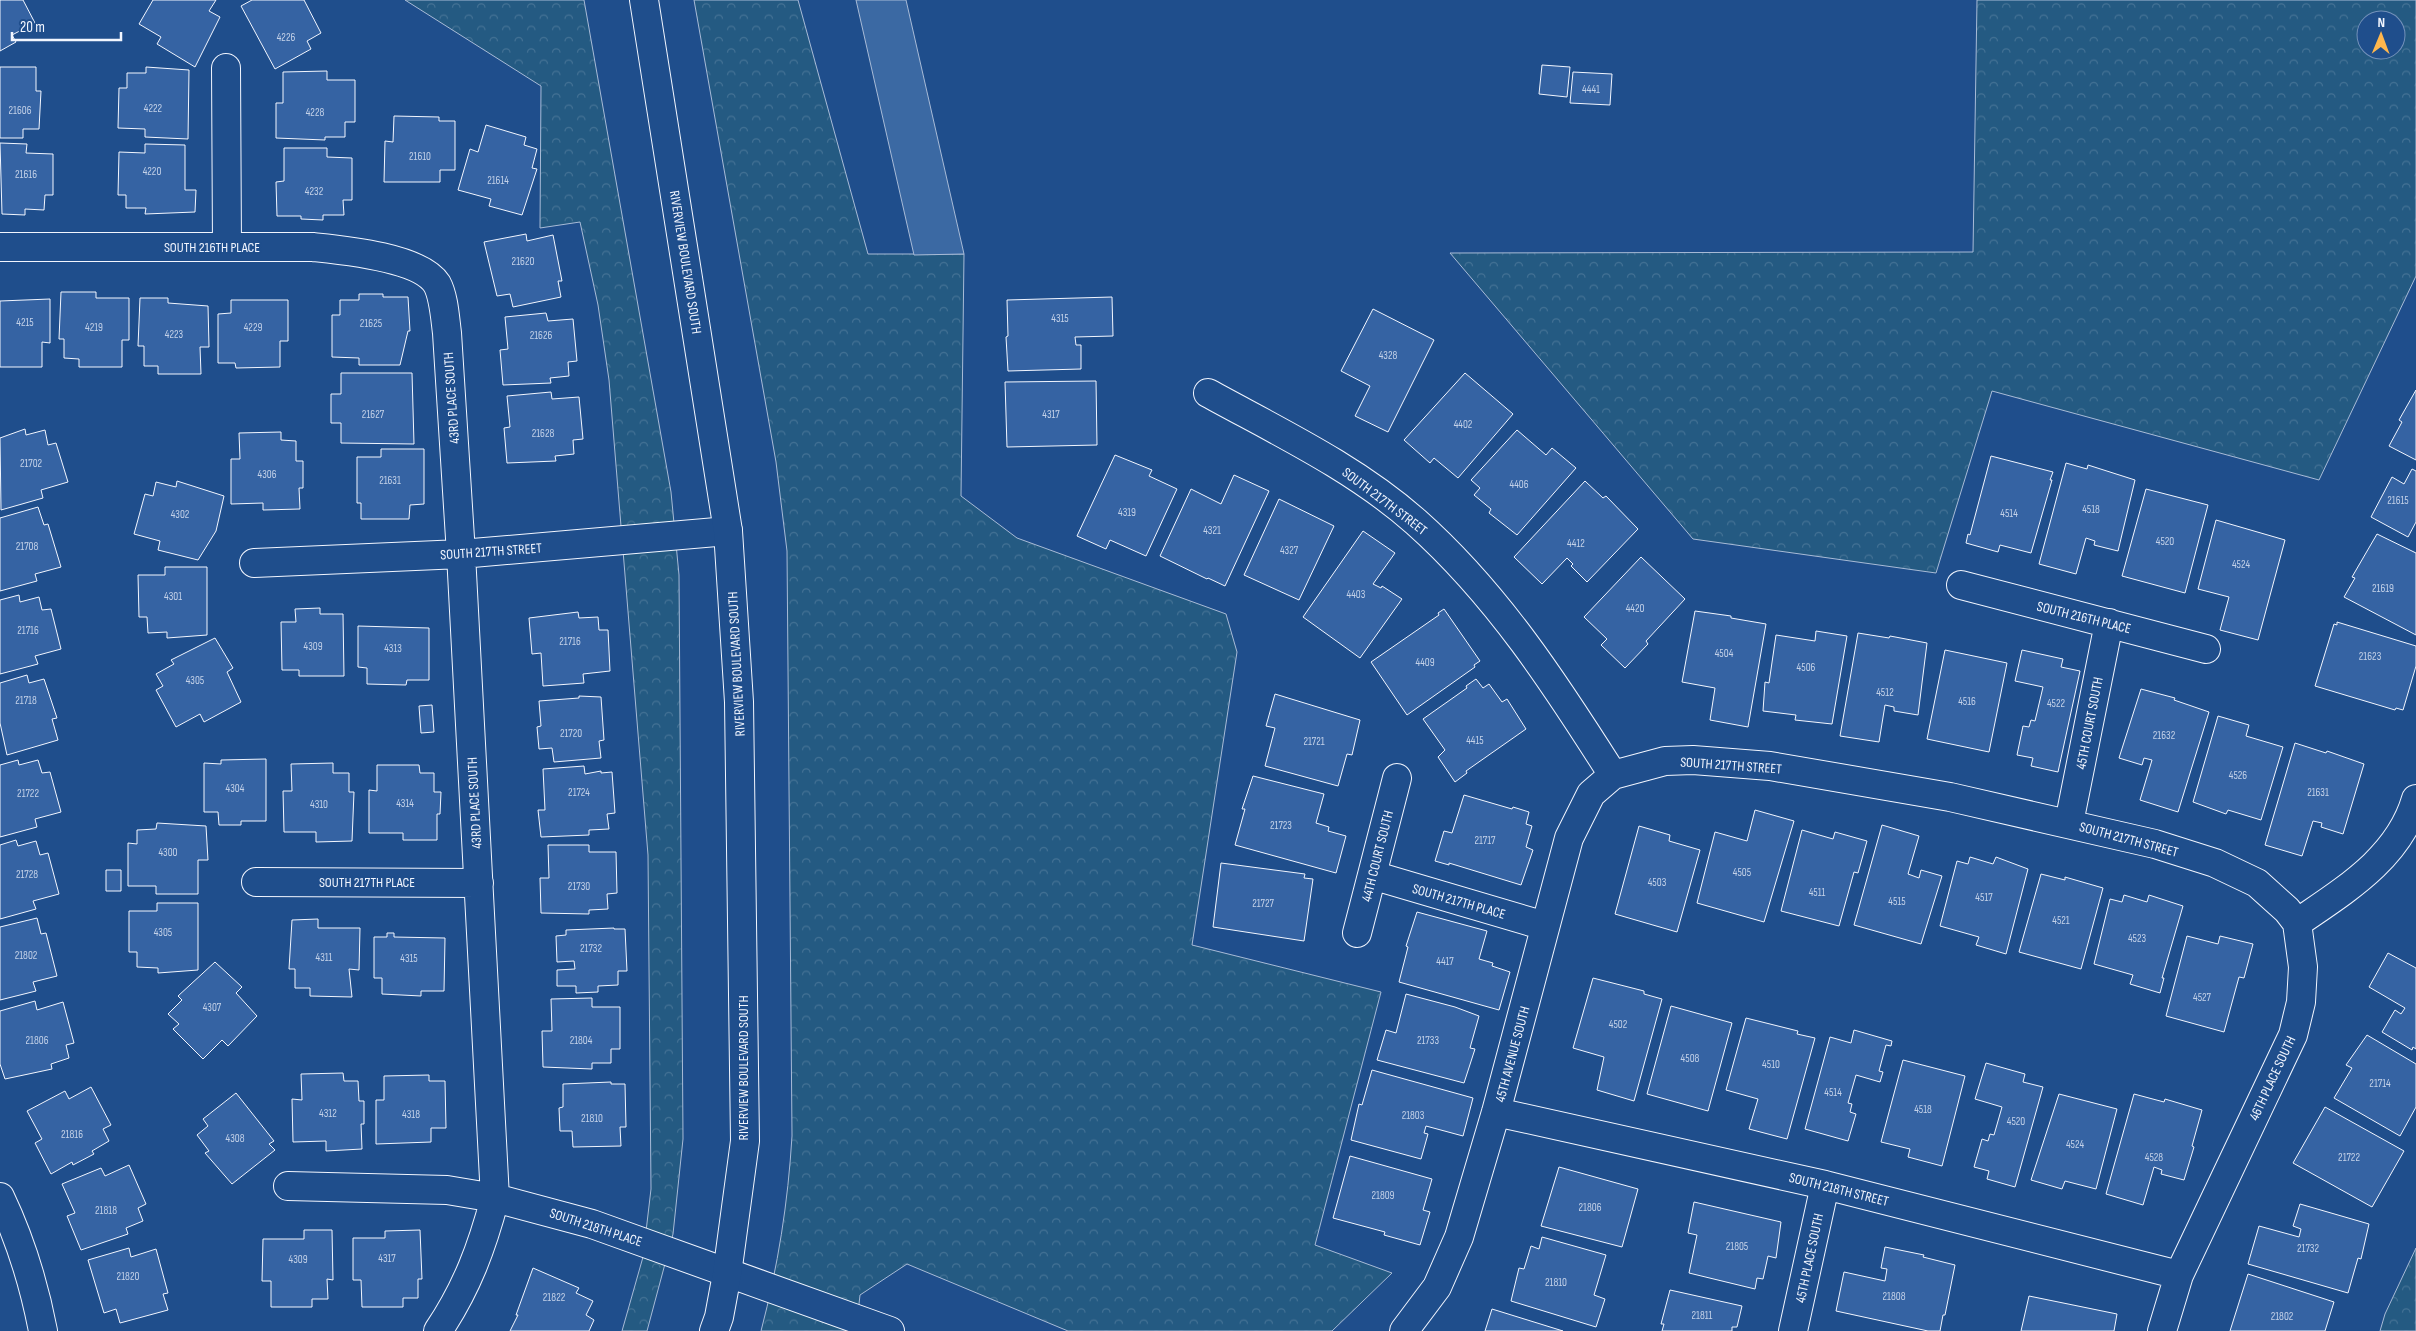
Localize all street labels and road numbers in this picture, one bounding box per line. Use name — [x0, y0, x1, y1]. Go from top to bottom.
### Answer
street label: RIVERVIEW BOULEVARD SOUTH — [666, 189, 705, 335]
street label: SOUTH 216TH PLACE — [164, 239, 260, 256]
street label: 43RD PLACE SOUTH — [440, 352, 463, 444]
street label: SOUTH 217TH STREET — [1339, 464, 1431, 539]
street label: SOUTH 217TH STREET — [440, 539, 543, 564]
street label: RIVERVIEW BOULEVARD SOUTH — [724, 591, 749, 737]
street label: SOUTH 216TH PLACE — [2035, 598, 2133, 637]
street label: 45TH COURT SOUTH — [2072, 675, 2107, 771]
street label: SOUTH 217TH STREET — [1680, 753, 1783, 778]
street label: 43RD PLACE SOUTH — [464, 757, 485, 849]
street label: 44TH COURT SOUTH — [1358, 809, 1397, 903]
street label: SOUTH 217TH STREET — [2078, 818, 2181, 861]
street label: SOUTH 217TH PLACE — [319, 874, 415, 891]
street label: SOUTH 217TH PLACE — [1410, 880, 1508, 923]
street label: RIVERVIEW BOULEVARD SOUTH — [735, 995, 752, 1141]
street label: 45TH AVENUE SOUTH — [1491, 1004, 1533, 1104]
street label: 46TH PLACE SOUTH — [2245, 1033, 2299, 1123]
street label: SOUTH 218TH STREET — [1787, 1169, 1891, 1210]
street label: SOUTH 218TH PLACE — [547, 1205, 645, 1251]
street label: 45TH PLACE SOUTH — [1792, 1212, 1827, 1304]

